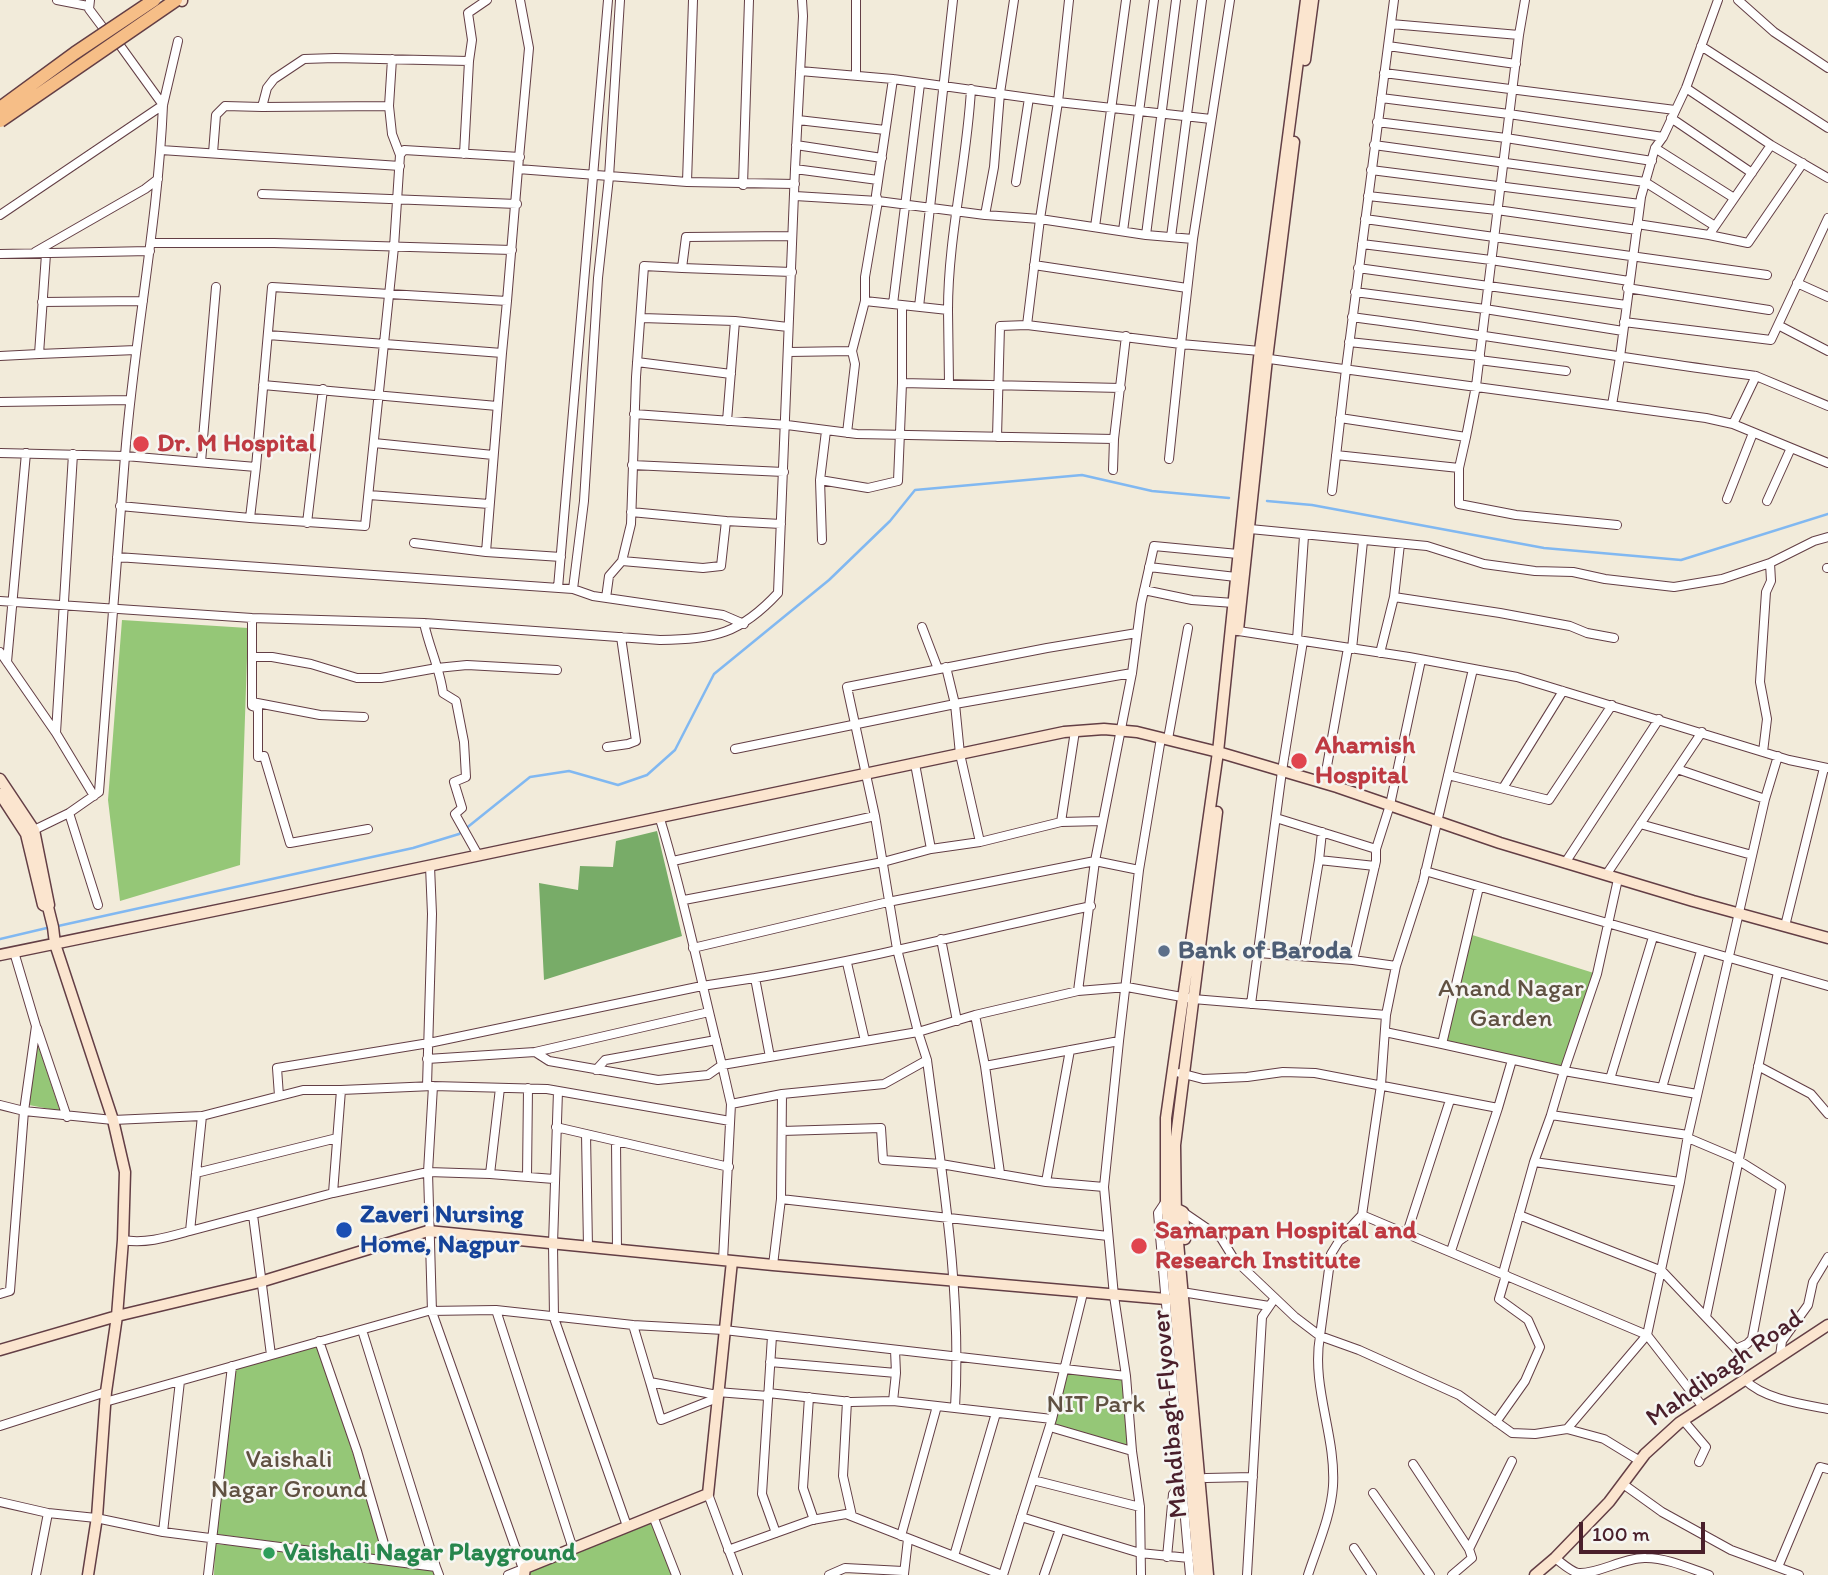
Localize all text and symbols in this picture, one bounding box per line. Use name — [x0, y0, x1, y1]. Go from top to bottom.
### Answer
place label: Dr. M Hospital — [157, 428, 316, 460]
marker: Dr. M Hospital — [131, 434, 151, 454]
place label: Aharnish Hospital — [1315, 730, 1415, 792]
marker: Aharnish Hospital — [1289, 751, 1309, 771]
place label: Bank of Baroda — [1178, 935, 1352, 967]
marker: Bank of Baroda — [1156, 943, 1172, 959]
park label: Anand Nagar Garden — [1438, 973, 1584, 1034]
place label: Zaveri Nursing Home, Nagpur — [360, 1199, 523, 1260]
place label: Samarpan Hospital and Research Institute — [1155, 1215, 1416, 1276]
marker: Zaveri Nursing Home, Nagpur — [334, 1220, 354, 1240]
marker: Samarpan Hospital and Research Institute — [1129, 1236, 1149, 1256]
street label: Mahdibagh Road — [1641, 1303, 1809, 1435]
street label: Mahdibagh Flyover — [1146, 1309, 1196, 1519]
park label: NIT Park — [1047, 1389, 1145, 1421]
park label: Vaishali Nagar Ground — [211, 1444, 367, 1506]
scale bar — [1583, 1508, 1709, 1552]
text: 100 m — [1592, 1521, 1650, 1546]
place label: Vaishali Nagar Playground — [283, 1537, 576, 1569]
marker: Vaishali Nagar Playground — [261, 1545, 277, 1561]

